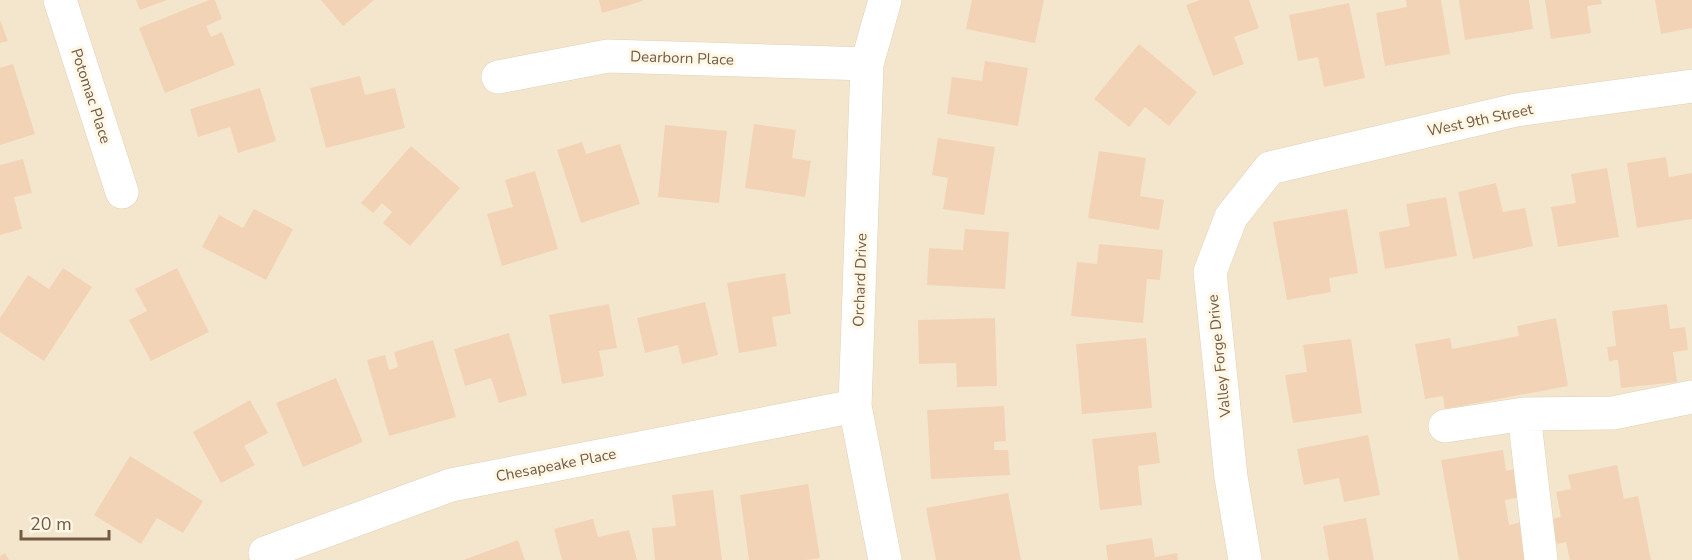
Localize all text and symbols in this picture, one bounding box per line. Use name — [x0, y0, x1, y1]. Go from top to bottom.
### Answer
street label: Potomac Place — [66, 46, 116, 146]
street label: Dearborn Place — [630, 46, 734, 70]
street label: West 9th Street — [1425, 99, 1535, 141]
street label: Orchard Drive — [848, 233, 872, 327]
street label: Valley Forge Drive — [1203, 294, 1236, 419]
street label: Chesapeake Place — [494, 444, 618, 486]
scale bar — [21, 503, 110, 541]
text: 20 m — [30, 512, 72, 536]

